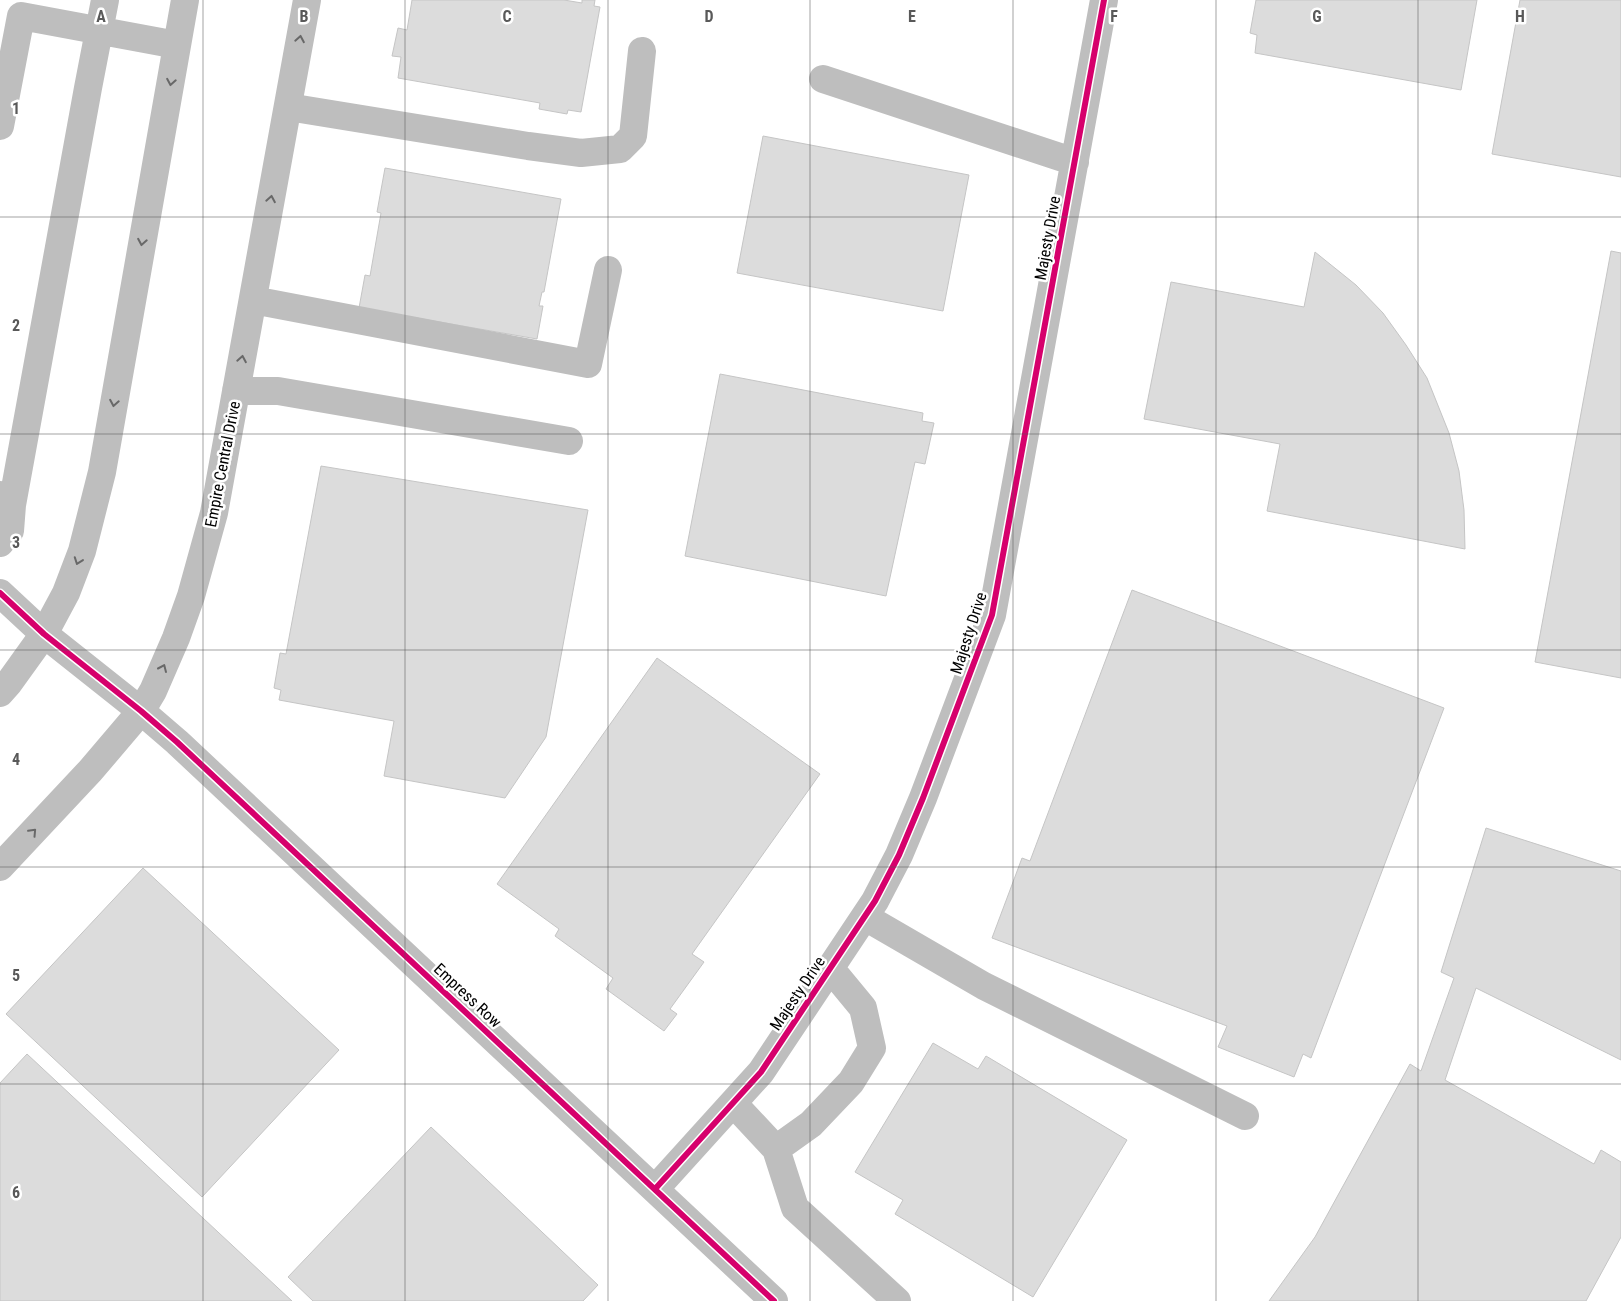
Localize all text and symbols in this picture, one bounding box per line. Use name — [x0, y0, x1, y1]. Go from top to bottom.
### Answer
text: A — [96, 7, 106, 26]
text: B — [300, 7, 309, 26]
text: C — [502, 7, 512, 26]
text: D — [704, 7, 714, 26]
text: E — [908, 7, 916, 26]
text: F — [1110, 7, 1118, 26]
text: G — [1312, 7, 1322, 26]
text: H — [1515, 7, 1525, 26]
one-way arrow — [295, 34, 305, 43]
one-way arrow — [166, 78, 176, 87]
text: 1 — [12, 99, 20, 118]
one-way arrow — [265, 194, 276, 203]
street label: Majesty Drive — [1031, 195, 1064, 282]
one-way arrow — [138, 238, 148, 247]
text: 2 — [12, 316, 20, 335]
one-way arrow — [237, 354, 247, 363]
one-way arrow — [110, 398, 120, 407]
street label: Empire Central Drive — [201, 399, 244, 529]
text: 3 — [12, 533, 20, 552]
one-way arrow — [74, 556, 84, 565]
street label: Majesty Drive — [946, 590, 991, 677]
one-way arrow — [157, 664, 168, 673]
text: 4 — [12, 750, 20, 769]
one-way arrow — [27, 828, 36, 837]
street label: Majesty Drive — [766, 953, 829, 1034]
street label: Empress Row — [430, 959, 505, 1031]
text: 5 — [12, 966, 20, 985]
text: 6 — [12, 1183, 20, 1202]

